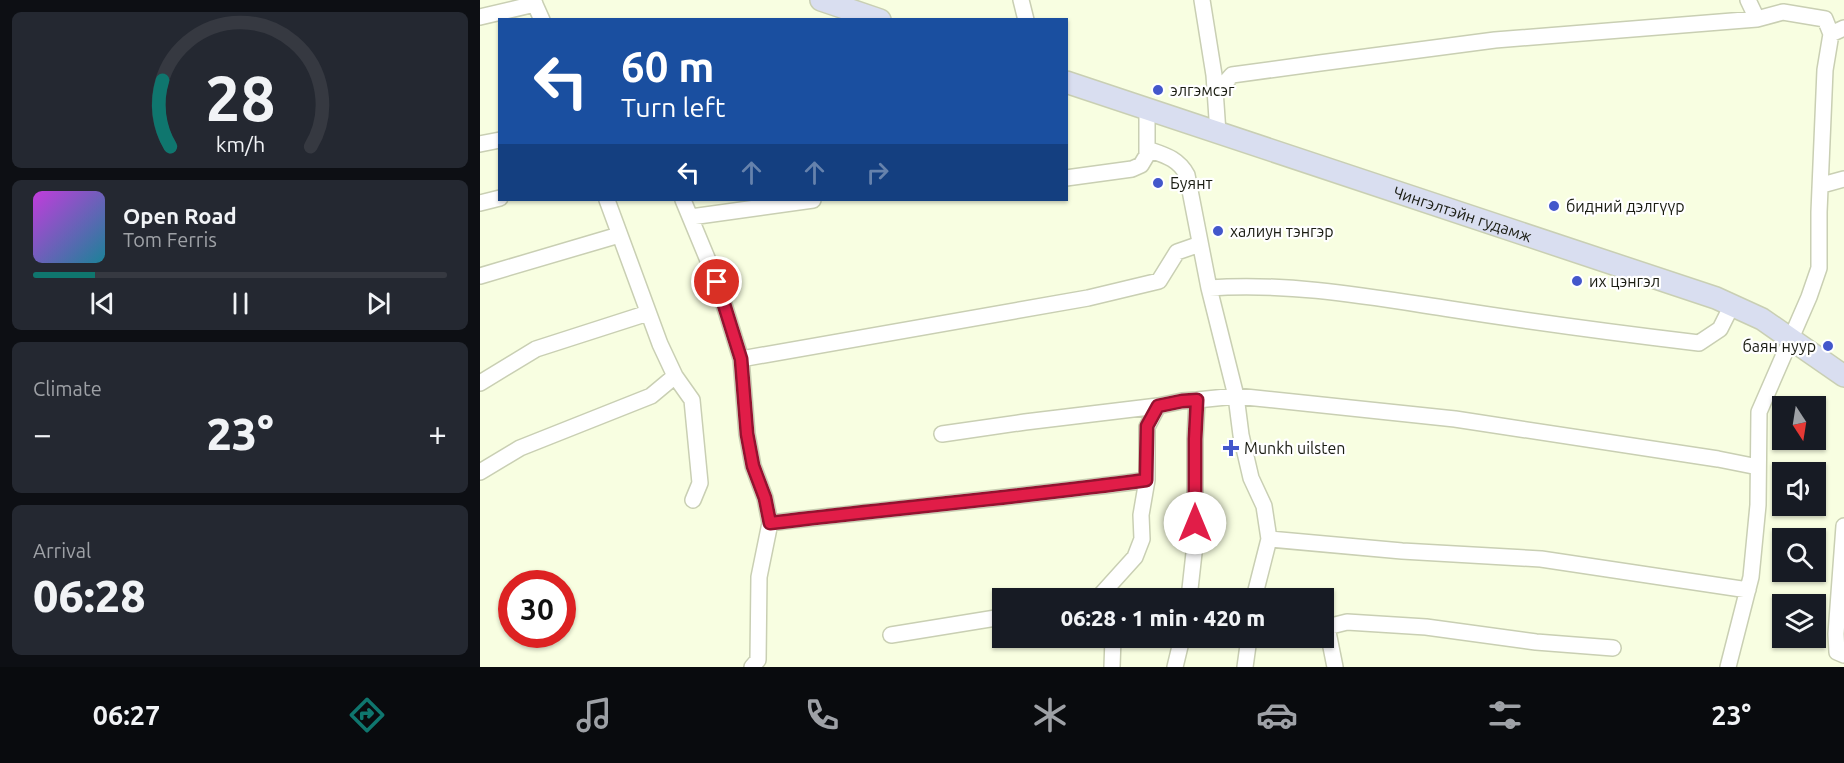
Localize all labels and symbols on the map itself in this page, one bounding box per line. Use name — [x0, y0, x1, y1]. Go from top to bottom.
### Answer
place label: элгэмсэг — [1170, 81, 1235, 99]
marker: элгэмсэг — [1151, 83, 1165, 97]
place label: Буянт — [1170, 174, 1213, 192]
marker: Буянт — [1151, 176, 1165, 190]
street label: Чингэлтэйн гудамж — [1391, 182, 1534, 245]
place label: бидний дэлгүүр — [1566, 197, 1685, 215]
marker: бидний дэлгүүр — [1547, 199, 1561, 213]
place label: халиун тэнгэр — [1230, 222, 1334, 240]
marker: халиун тэнгэр — [1211, 224, 1225, 238]
pin — [691, 256, 742, 307]
place label: их цэнгэл — [1589, 272, 1660, 290]
marker: их цэнгэл — [1570, 274, 1584, 288]
place label: баян нуур — [1742, 337, 1816, 355]
marker: баян нуур — [1821, 339, 1835, 353]
north arrow — [1772, 396, 1826, 450]
marker: Munkh uilsten — [1222, 439, 1240, 457]
place label: Munkh uilsten — [1244, 439, 1345, 457]
position arrow — [1163, 491, 1227, 555]
speed limit sign: 30 — [498, 570, 576, 648]

